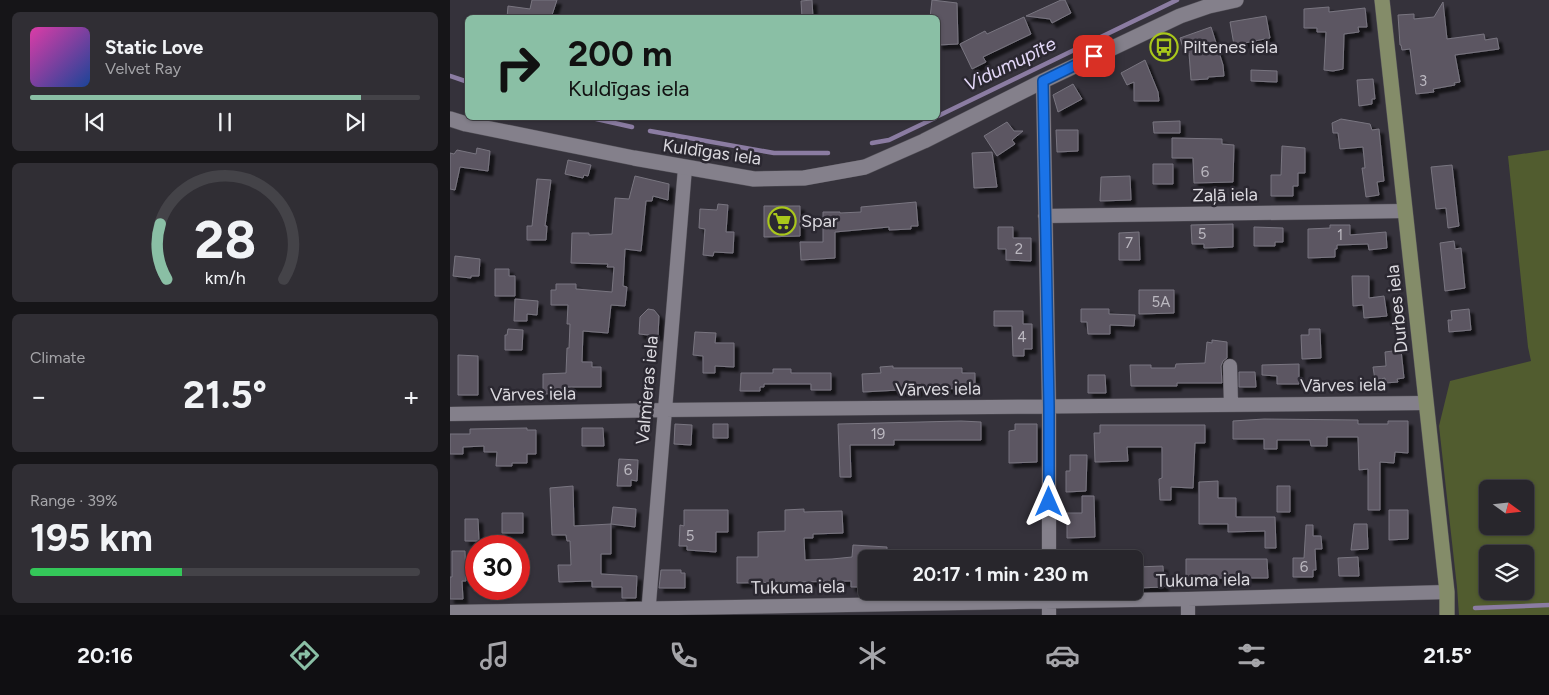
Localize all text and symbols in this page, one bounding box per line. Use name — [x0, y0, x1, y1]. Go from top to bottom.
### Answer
water label: Vidumupīte — [960, 32, 1060, 96]
bus stop icon: Piltenes iela — [1149, 32, 1179, 62]
text: 200 m — [568, 33, 672, 75]
icon: right — [485, 35, 550, 100]
pin — [1073, 35, 1115, 77]
text: Static Love — [105, 36, 203, 59]
place label: Piltenes iela — [1183, 36, 1278, 58]
icon: arrive — [1080, 42, 1108, 70]
text: Velvet Ray — [105, 59, 181, 78]
house number: 3 — [1419, 72, 1427, 90]
text: Kuldīgas iela — [568, 75, 690, 102]
icon: previous — [81, 108, 109, 136]
icon: pause — [211, 108, 239, 136]
icon: next — [341, 108, 369, 136]
street label: Kuldīgas iela — [661, 134, 763, 170]
house number: 6 — [1201, 163, 1210, 181]
street label: Zaļā iela — [1192, 183, 1258, 207]
supermarket icon: Spar — [767, 206, 797, 236]
text: 28 — [194, 209, 256, 271]
place label: Spar — [801, 210, 838, 232]
house number: 5 — [1198, 225, 1206, 243]
house number: 1 — [1337, 226, 1343, 244]
house number: 7 — [1125, 234, 1133, 252]
house number: 2 — [1015, 240, 1023, 258]
street label: Durbes iela — [1381, 264, 1413, 354]
text: km/h — [205, 267, 245, 288]
house number: 5A — [1152, 293, 1170, 311]
house number: 4 — [1017, 328, 1027, 346]
street label: Valmieras iela — [631, 335, 663, 445]
text: Climate — [30, 348, 85, 367]
text: 21.5° — [183, 372, 267, 418]
street label: Vārves iela — [1300, 373, 1386, 397]
street label: Vārves iela — [895, 377, 981, 401]
text: − — [30, 379, 47, 413]
text: + — [403, 379, 420, 413]
street label: Vārves iela — [490, 382, 576, 406]
house number: 19 — [871, 425, 885, 443]
house number: 6 — [624, 461, 633, 479]
position arrow — [1022, 475, 1074, 527]
north arrow — [1479, 480, 1534, 535]
map controls — [1479, 480, 1534, 600]
text: Range · 39% — [30, 491, 118, 510]
text: 195 km — [30, 515, 153, 561]
house number: 5 — [686, 527, 694, 545]
speed limit sign: 30 — [465, 535, 530, 600]
button: layers — [1479, 545, 1534, 600]
house number: 6 — [1300, 558, 1309, 576]
text: 20:17 · 1 min · 230 m — [913, 563, 1088, 586]
street label: Tukuma iela — [1156, 568, 1250, 592]
street label: Tukuma iela — [751, 575, 845, 599]
icon: directions — [287, 638, 322, 673]
icon: music — [477, 638, 512, 673]
icon: phone — [666, 638, 701, 673]
icon: climate — [855, 638, 890, 673]
icon: car — [1045, 638, 1080, 673]
icon: filters — [1234, 638, 1269, 673]
text: 20:16 — [77, 642, 133, 669]
text: 21.5° — [1423, 642, 1472, 669]

